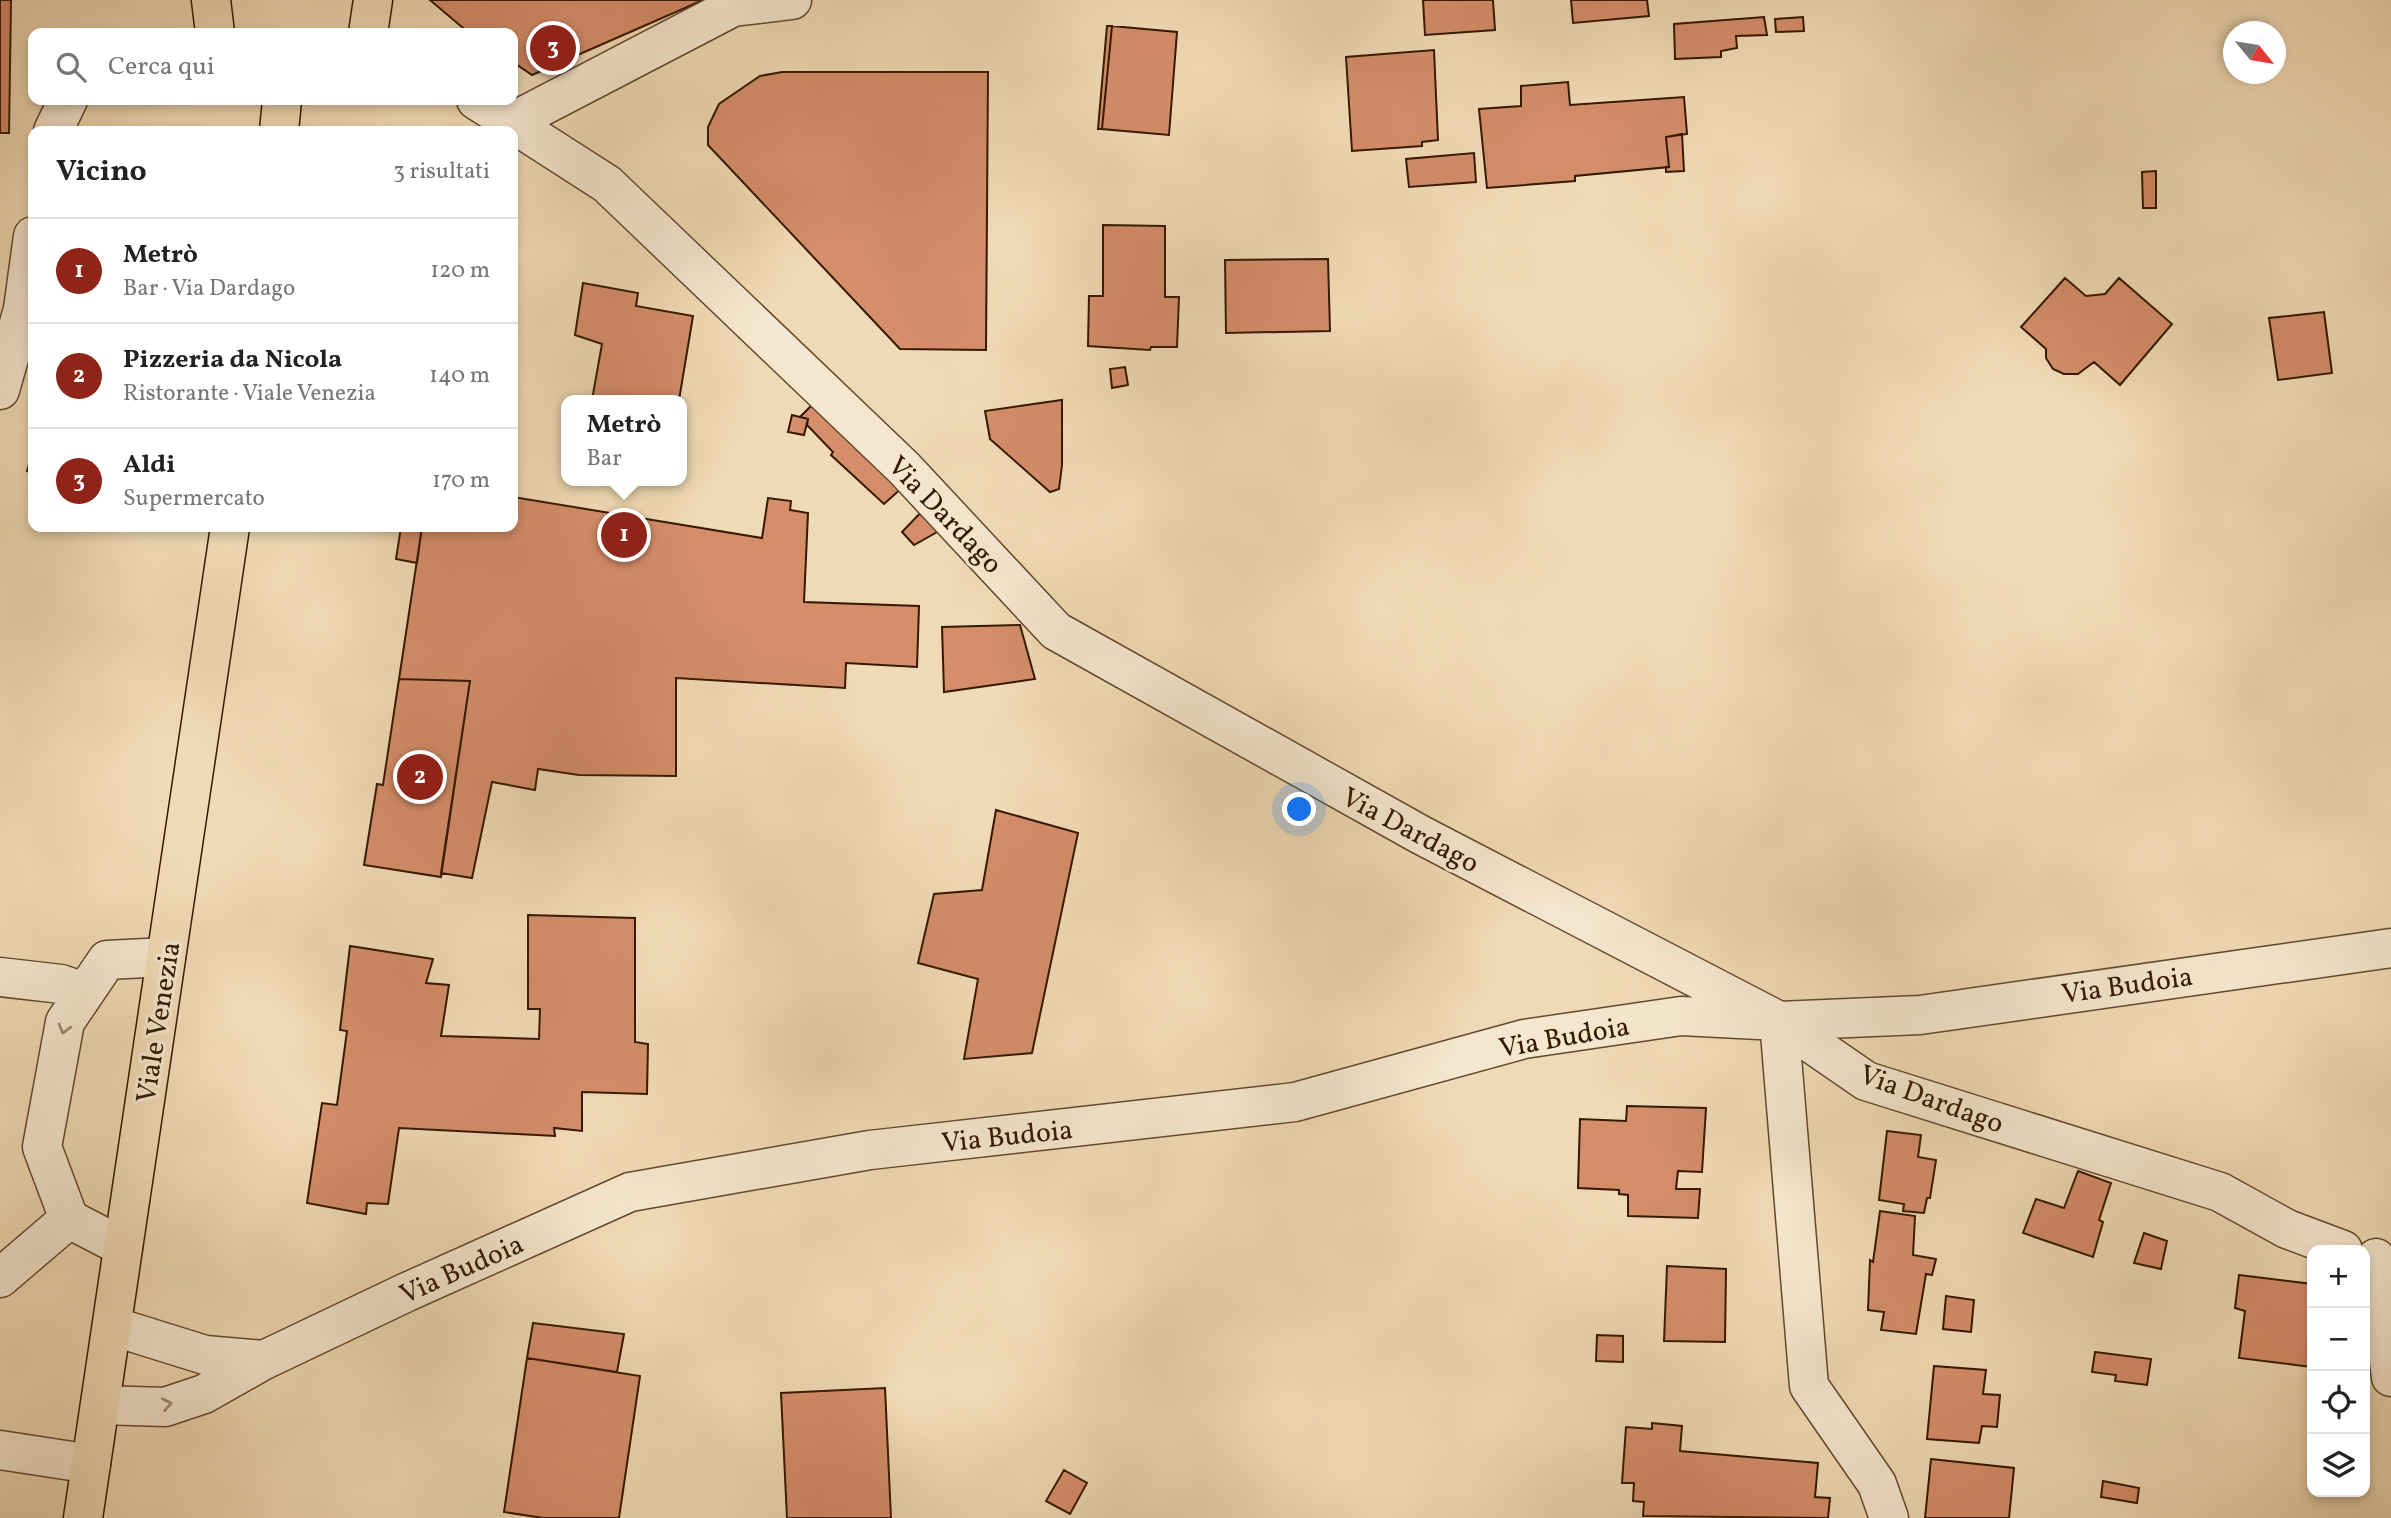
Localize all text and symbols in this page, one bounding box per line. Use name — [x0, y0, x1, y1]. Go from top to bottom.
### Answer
north arrow — [2223, 21, 2286, 84]
pin: 3 — [530, 22, 576, 74]
search box — [28, 28, 518, 105]
icon: search — [52, 48, 90, 86]
text: Cerca qui — [108, 49, 215, 85]
text: Vicino — [56, 151, 147, 193]
text: 3 risultati — [393, 156, 490, 188]
text: Metrò — [123, 237, 198, 273]
text: 1 — [74, 255, 84, 287]
text: 120 m — [430, 255, 490, 287]
text: Bar · Via Dardago — [123, 273, 295, 305]
text: Pizzeria da Nicola — [123, 342, 342, 378]
text: 2 — [73, 360, 85, 392]
text: 140 m — [429, 360, 490, 392]
text: Ristorante · Viale Venezia — [123, 378, 376, 410]
popup — [561, 395, 687, 486]
text: Metrò — [587, 407, 661, 443]
text: Bar — [587, 443, 622, 475]
text: Aldi — [123, 447, 175, 483]
street label: Via Dardago — [878, 448, 1011, 584]
text: 3 — [73, 465, 85, 497]
text: 170 m — [432, 465, 490, 497]
text: Supermercato — [123, 483, 265, 515]
pin: 1 — [601, 509, 647, 561]
pin: 2 — [397, 751, 443, 803]
street label: Via Dardago — [1334, 779, 1486, 884]
your location — [1282, 792, 1316, 826]
street label: Viale Venezia — [127, 939, 191, 1106]
street label: Via Budoia — [2059, 958, 2195, 1015]
street label: Via Budoia — [1496, 1008, 1633, 1069]
one-way arrow — [58, 1023, 73, 1035]
street label: Via Dardago — [1854, 1056, 2009, 1144]
street label: Via Budoia — [940, 1111, 1075, 1164]
street label: Via Budoia — [394, 1226, 530, 1315]
map controls — [2307, 1245, 2370, 1497]
button: + — [2307, 1245, 2370, 1308]
button: − — [2307, 1308, 2370, 1371]
button: locate — [2307, 1371, 2370, 1434]
one-way arrow — [161, 1398, 173, 1413]
button: layers — [2307, 1434, 2370, 1497]

